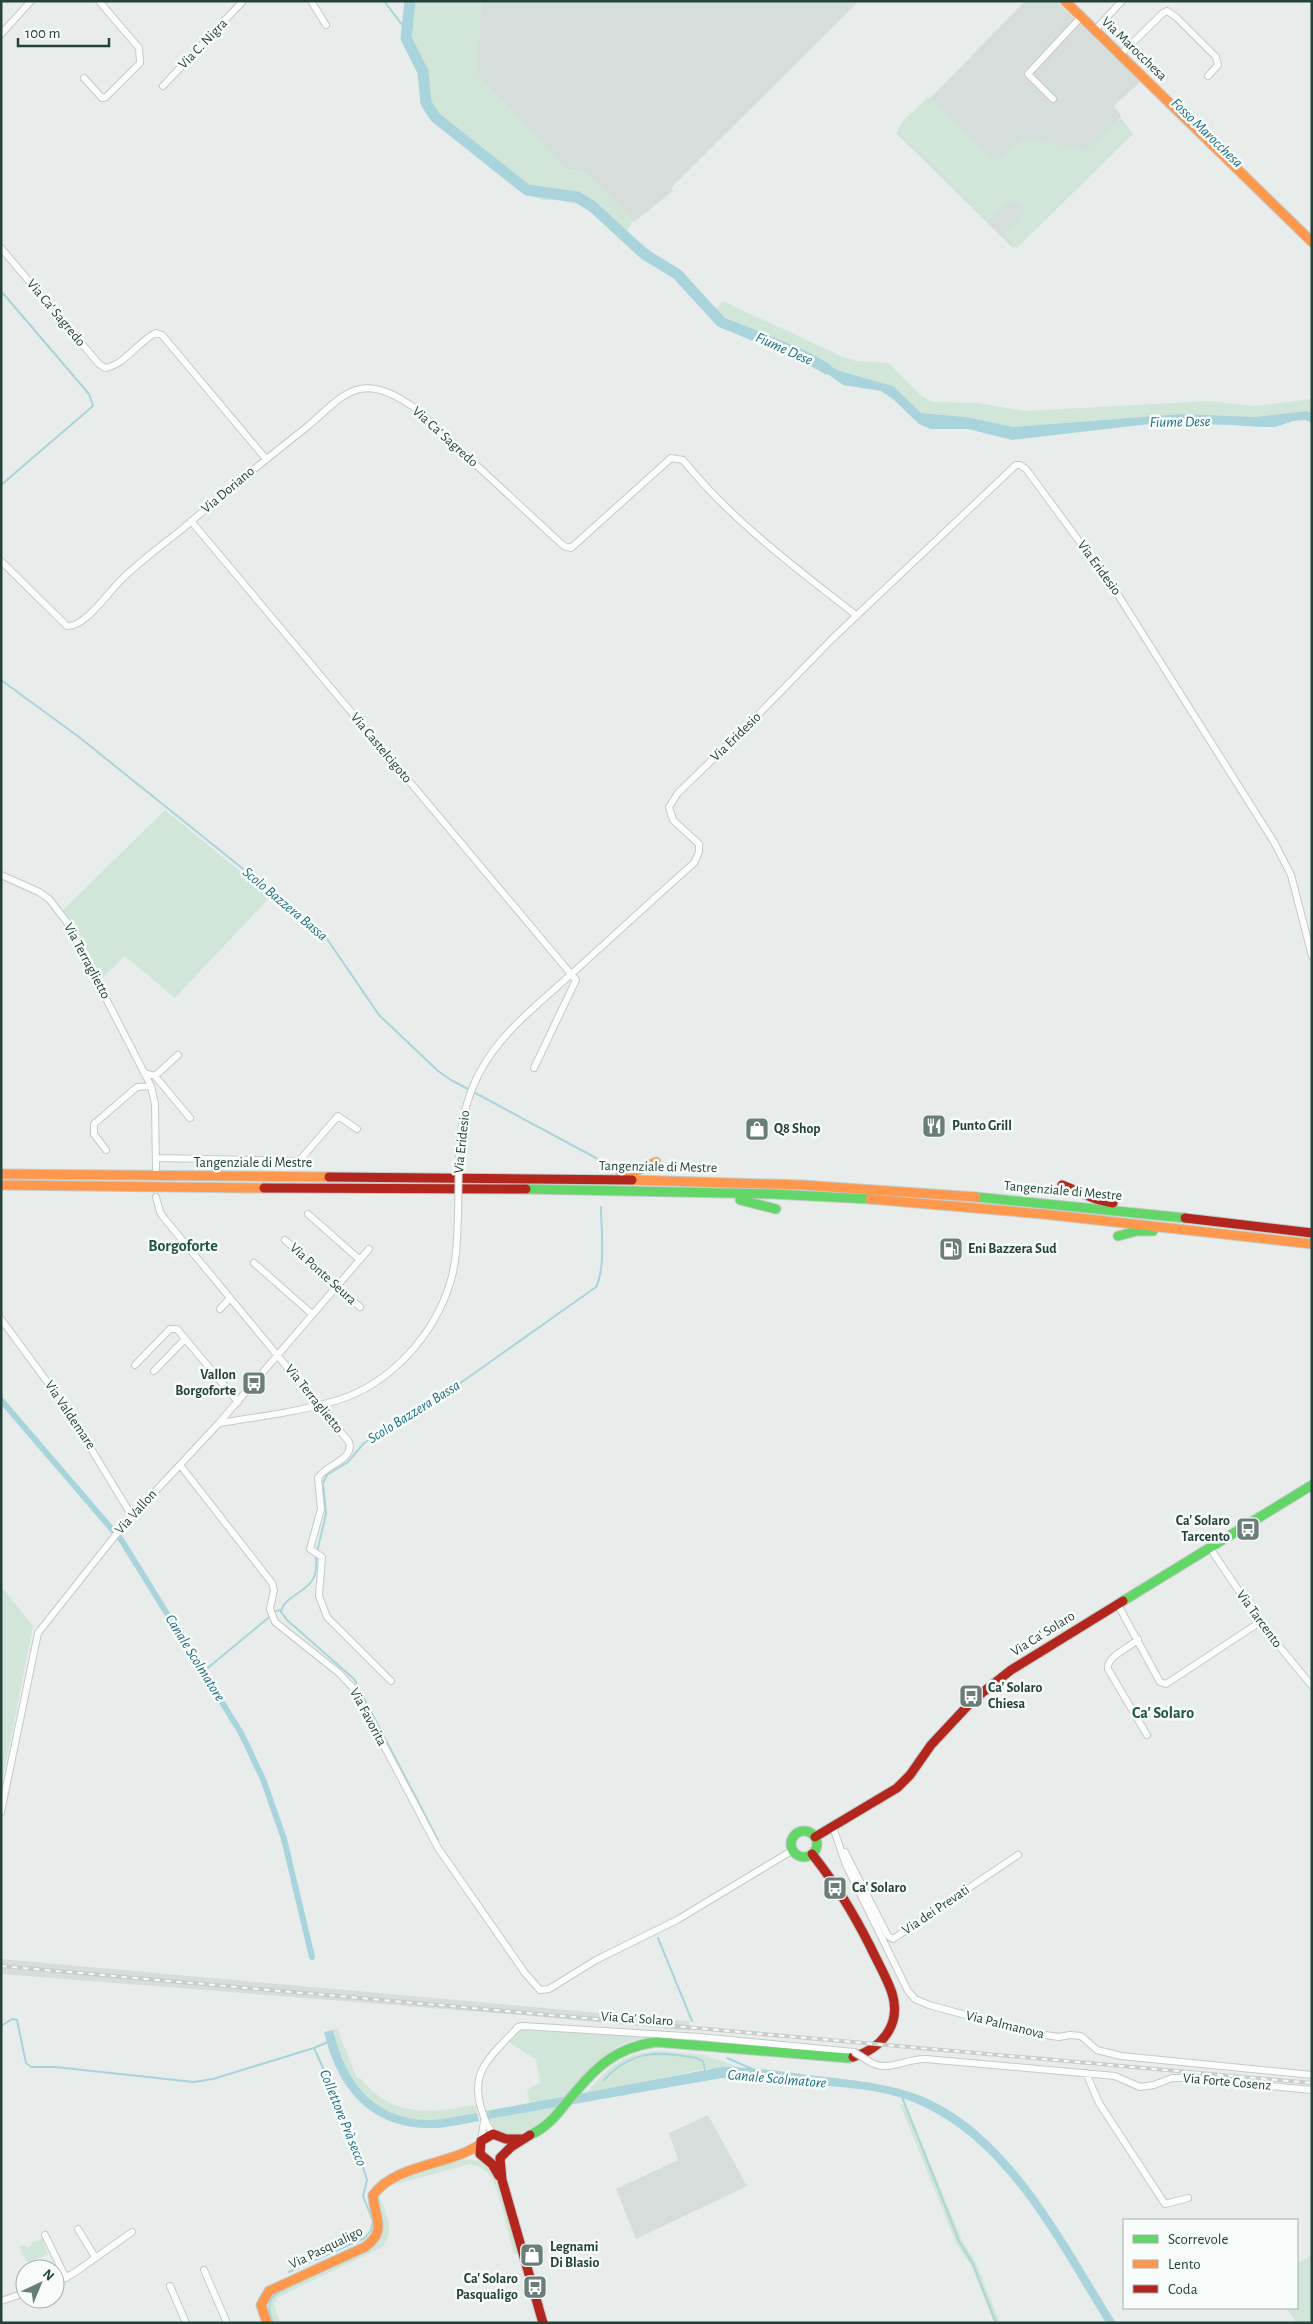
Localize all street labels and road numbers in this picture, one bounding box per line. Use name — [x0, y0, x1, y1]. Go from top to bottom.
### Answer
street label: Via Marocchesa — [1099, 14, 1170, 84]
street label: Via C. Nigra — [176, 16, 230, 72]
street label: Via Ca' Sagredo — [24, 277, 88, 349]
street label: Via Ca' Sagredo — [410, 404, 481, 470]
street label: Via Doriano — [199, 464, 257, 516]
street label: Via Eridesio — [1075, 538, 1123, 598]
street label: Via Castelcigoto — [348, 710, 414, 786]
street label: Via Eridesio — [708, 710, 764, 764]
street label: Via Terraglietto — [61, 921, 113, 1001]
street label: Via Eridesio — [452, 1109, 472, 1174]
street label: Tangenziale di Mestre — [194, 1156, 312, 1170]
street label: Tangenziale di Mestre — [599, 1159, 717, 1175]
street label: Tangenziale di Mestre — [1003, 1179, 1123, 1203]
street label: Via Ponte Seura — [287, 1241, 359, 1308]
street label: Via Terraglietto — [282, 1362, 346, 1436]
street label: Via Valdemare — [42, 1378, 98, 1452]
street label: Via Vallon — [113, 1487, 159, 1537]
street label: Via Tarcento — [1234, 1588, 1284, 1650]
street label: Via Ca' Solaro — [1009, 1609, 1078, 1659]
street label: Via Favorita — [347, 1686, 389, 1749]
street label: Via dei Prevati — [900, 1883, 972, 1937]
street label: Via Palmanova — [964, 2008, 1046, 2042]
street label: Via Ca' Solaro — [600, 2009, 674, 2029]
street label: Via Forte Cosenz — [1182, 2071, 1272, 2093]
street label: Via Pasqualigo — [287, 2224, 365, 2272]

